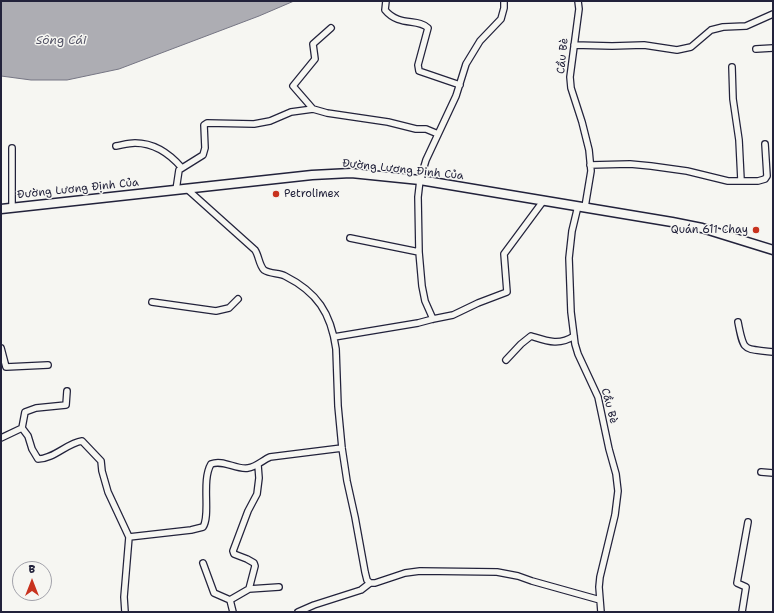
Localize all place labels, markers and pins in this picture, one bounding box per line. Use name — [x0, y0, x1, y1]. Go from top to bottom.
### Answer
place label: Petrolimex — [284, 187, 340, 201]
marker: Petrolimex — [271, 189, 281, 199]
place label: Quán 611 Chay — [671, 223, 748, 237]
marker: Quán 611 Chay — [751, 225, 761, 235]

